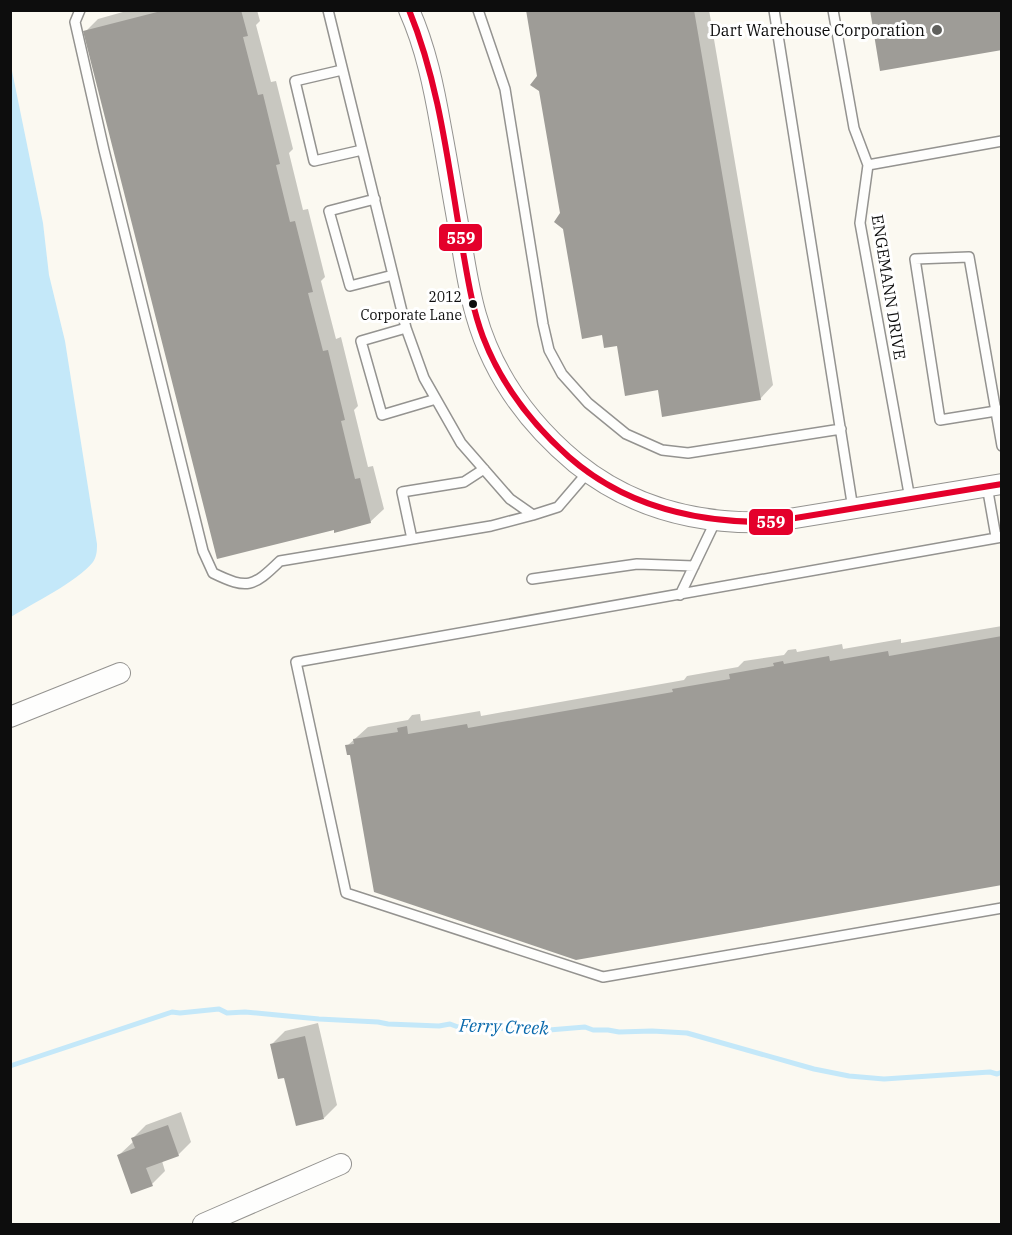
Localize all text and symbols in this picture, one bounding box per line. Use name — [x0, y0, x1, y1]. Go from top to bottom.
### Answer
place label: Dart Warehouse Corporation — [709, 20, 925, 40]
marker: Dart Warehouse Corporation — [930, 23, 944, 37]
street label: ENGEMANN DRIVE — [868, 213, 910, 361]
line badge: 559 — [438, 223, 483, 252]
text: 559 — [447, 228, 475, 248]
place label: 2012 Corporate Lane — [361, 288, 462, 324]
marker: 2012 Corporate Lane — [467, 298, 479, 310]
line badge: 559 — [748, 508, 794, 536]
text: 559 — [757, 512, 785, 532]
water label: Ferry Creek — [458, 1013, 550, 1040]

